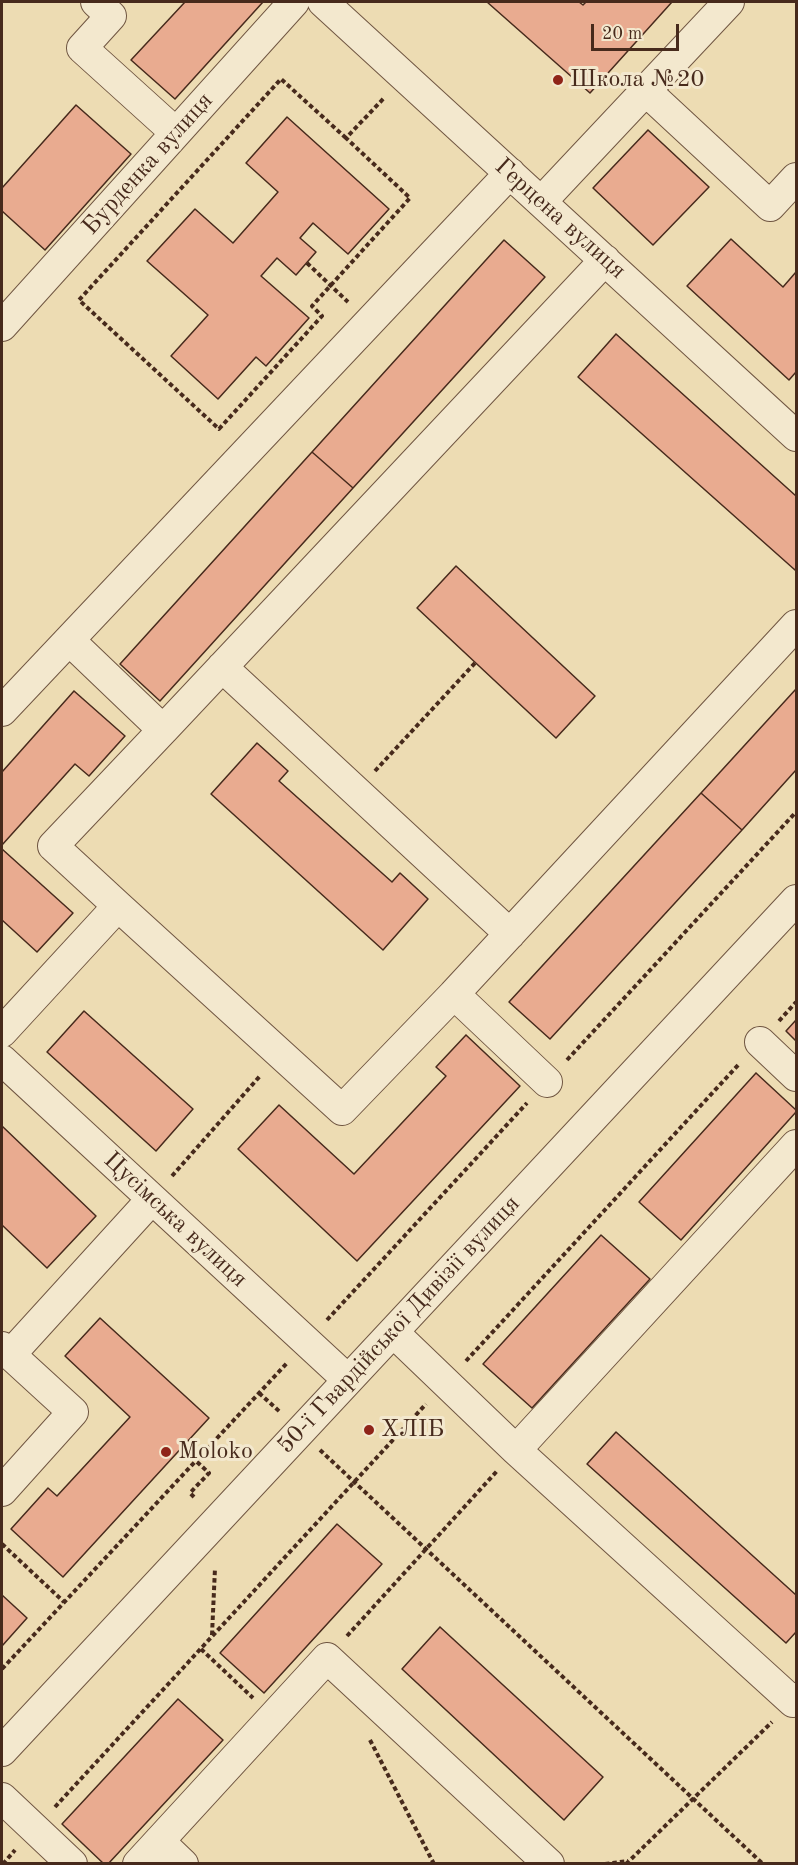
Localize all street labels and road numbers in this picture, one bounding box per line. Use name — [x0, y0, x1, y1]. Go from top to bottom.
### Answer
street label: Бурденка вулиця — [77, 87, 219, 241]
street label: Герцена вулиця — [488, 152, 632, 286]
street label: Цусімська вулиця — [97, 1146, 253, 1294]
street label: 50-ї Гвардійської Дивізії вулиця — [272, 1190, 526, 1460]

